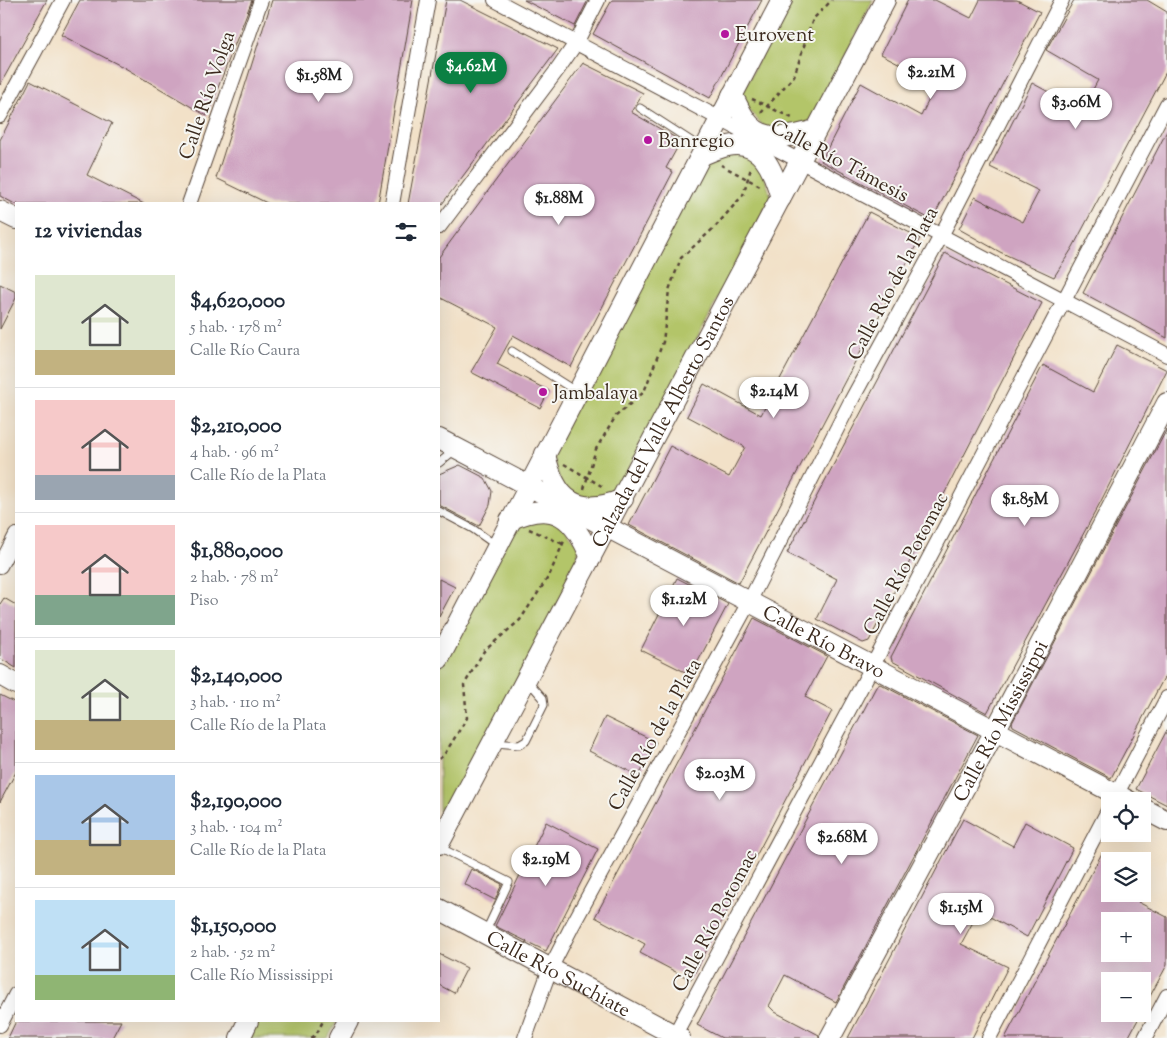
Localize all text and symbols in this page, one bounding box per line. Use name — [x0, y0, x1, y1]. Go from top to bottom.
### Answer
place label: Eurovent — [735, 22, 814, 51]
street label: Calle Río Volga — [173, 28, 244, 164]
marker: Eurovent — [719, 28, 731, 40]
pin: $4.62M — [430, 52, 512, 94]
text: $4.62M — [446, 56, 496, 79]
pin: $2.21M — [890, 58, 972, 100]
pin: $1.58M — [278, 61, 360, 103]
text: $2.21M — [907, 62, 955, 85]
text: $1.58M — [296, 65, 342, 88]
pin: $3.06M — [1035, 88, 1117, 130]
text: $3.06M — [1051, 92, 1101, 115]
street label: Calle Río Támesis — [764, 113, 913, 211]
place label: Banregio — [658, 128, 735, 157]
marker: Banregio — [642, 134, 654, 146]
pin: $1.88M — [518, 184, 600, 226]
text: $1.88M — [535, 188, 583, 211]
street label: Calle Río de la Plata — [841, 202, 947, 366]
text: 12 viviendas — [35, 217, 142, 247]
icon: filters — [392, 218, 420, 246]
text: $4,620,000 — [190, 287, 285, 317]
street label: Calzada del Valle Alberto Santos — [586, 291, 743, 554]
icon: home — [75, 295, 135, 355]
text: 5 hab. · 178 m² — [190, 317, 282, 340]
text: Calle Río Caura — [190, 340, 300, 363]
pin: $2.14M — [733, 376, 815, 419]
place label: Jambalaya — [552, 380, 638, 409]
text: $2.14M — [750, 381, 798, 404]
marker: Jambalaya — [537, 386, 549, 398]
text: $2,210,000 — [190, 412, 282, 442]
icon: home — [75, 420, 135, 480]
text: 4 hab. · 96 m² — [190, 442, 279, 465]
text: Calle Río de la Plata — [190, 465, 326, 488]
pin: $1.85M — [984, 484, 1066, 527]
street label: Calle Río Potomac — [857, 487, 957, 641]
text: $1.85M — [1002, 489, 1048, 512]
text: $1,880,000 — [190, 537, 283, 567]
icon: home — [75, 545, 135, 605]
text: 2 hab. · 78 m² — [190, 567, 279, 590]
pin: $1.12M — [643, 584, 725, 627]
text: $1.12M — [661, 589, 707, 612]
text: Piso — [190, 590, 218, 613]
street label: Calle Río Bravo — [757, 599, 889, 687]
street label: Calle Río Mississippi — [947, 636, 1057, 808]
street label: Calle Río de la Plata — [602, 654, 710, 817]
text: $2,140,000 — [190, 662, 282, 692]
icon: home — [75, 670, 135, 730]
text: 3 hab. · 110 m² — [190, 692, 281, 715]
text: Calle Río de la Plata — [190, 715, 326, 738]
pin: $2.03M — [679, 758, 761, 801]
text: $2.03M — [695, 763, 745, 786]
text: $2,190,000 — [190, 787, 282, 817]
map controls — [1101, 792, 1151, 1022]
button: locate — [1101, 792, 1151, 842]
icon: home — [75, 795, 135, 855]
text: 3 hab. · 104 m² — [190, 817, 283, 840]
pin: $2.68M — [801, 822, 883, 865]
text: $2.68M — [817, 827, 867, 850]
text: Calle Río de la Plata — [190, 840, 326, 863]
pin: $2.19M — [505, 844, 587, 887]
street label: Calle Río Potomac — [666, 844, 766, 998]
text: $2.19M — [522, 849, 570, 872]
button: layers — [1101, 852, 1151, 902]
pin: $1.15M — [920, 892, 1002, 935]
text: $1.15M — [939, 897, 983, 920]
text: $1,150,000 — [190, 912, 276, 942]
button: + — [1101, 912, 1151, 962]
icon: home — [75, 920, 135, 980]
street label: Calle Río Suchiate — [480, 925, 635, 1026]
text: 2 hab. · 52 m² — [190, 942, 276, 965]
text: Calle Río Mississippi — [190, 965, 333, 988]
button: − — [1101, 972, 1151, 1022]

